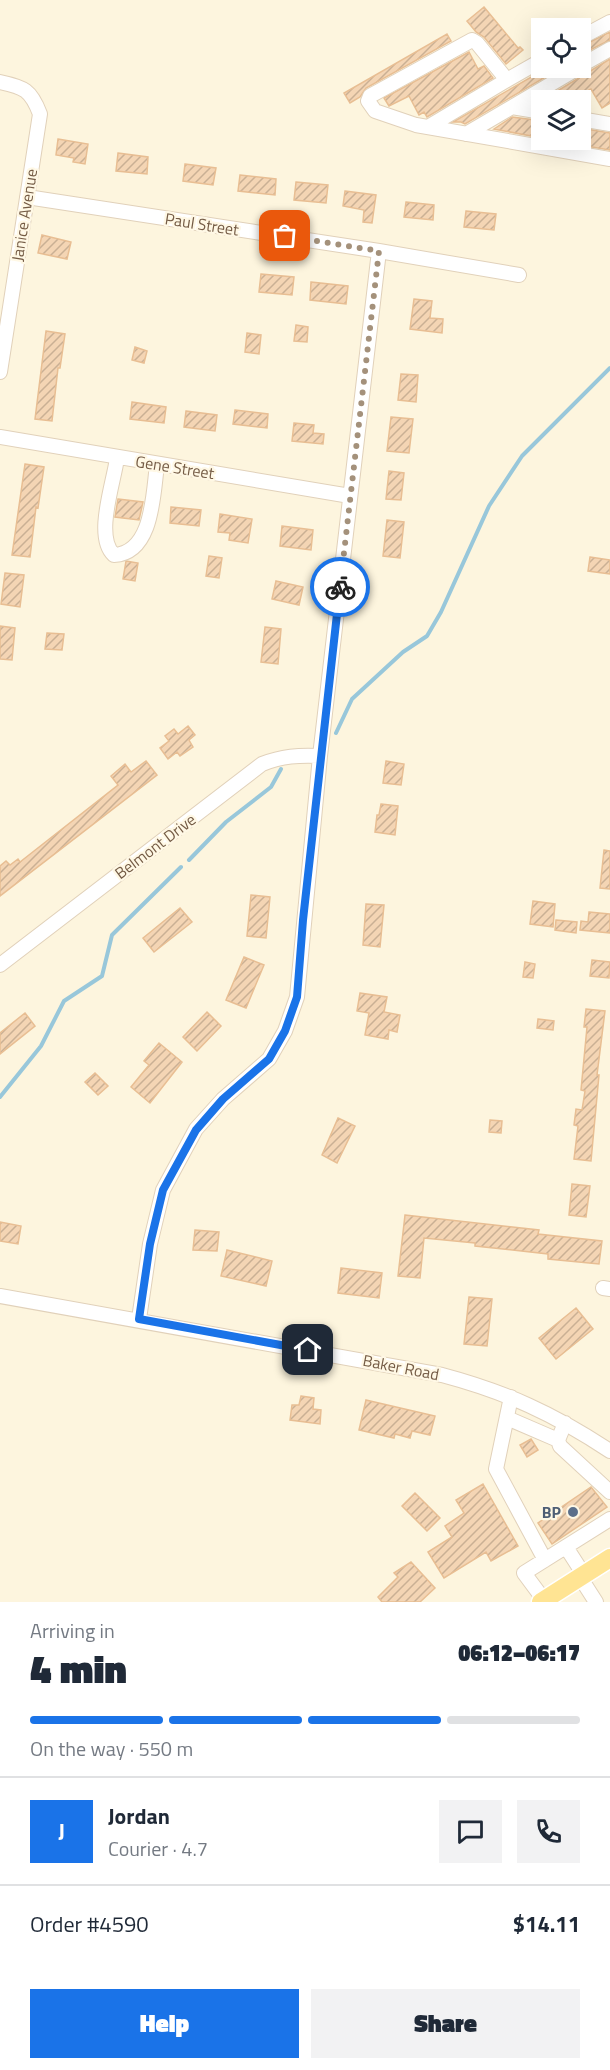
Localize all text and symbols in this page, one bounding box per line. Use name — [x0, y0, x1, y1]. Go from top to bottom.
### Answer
map controls — [531, 18, 591, 150]
button: locate — [531, 18, 591, 78]
button: layers — [531, 90, 591, 150]
street label: Janice Avenue — [5, 167, 43, 263]
street label: Paul Street — [163, 206, 241, 242]
pin — [259, 210, 310, 261]
icon: bag — [268, 219, 301, 252]
street label: Gene Street — [134, 449, 216, 485]
courier — [310, 557, 370, 617]
icon: bike — [324, 571, 357, 604]
street label: Belmont Drive — [109, 807, 201, 885]
pin — [282, 1324, 333, 1375]
icon: home — [291, 1333, 324, 1366]
street label: Baker Road — [361, 1348, 441, 1386]
place label: BP — [542, 1500, 562, 1524]
marker: BP — [566, 1505, 580, 1519]
text: Arriving in — [30, 1615, 115, 1646]
text: 06:12–06:17 — [458, 1636, 580, 1670]
text: 4 min — [30, 1639, 127, 1698]
text: On the way · 550 m — [30, 1733, 193, 1764]
text: Jordan — [108, 1799, 170, 1833]
button: chat — [439, 1800, 502, 1863]
button: phone — [517, 1800, 580, 1863]
text: J — [58, 1814, 65, 1848]
text: Courier · 4.7 — [108, 1833, 208, 1864]
text: Order #4590 — [30, 1907, 149, 1941]
text: $14.11 — [513, 1907, 580, 1941]
button: Help — [30, 1989, 299, 2058]
button: Share — [311, 1989, 580, 2058]

